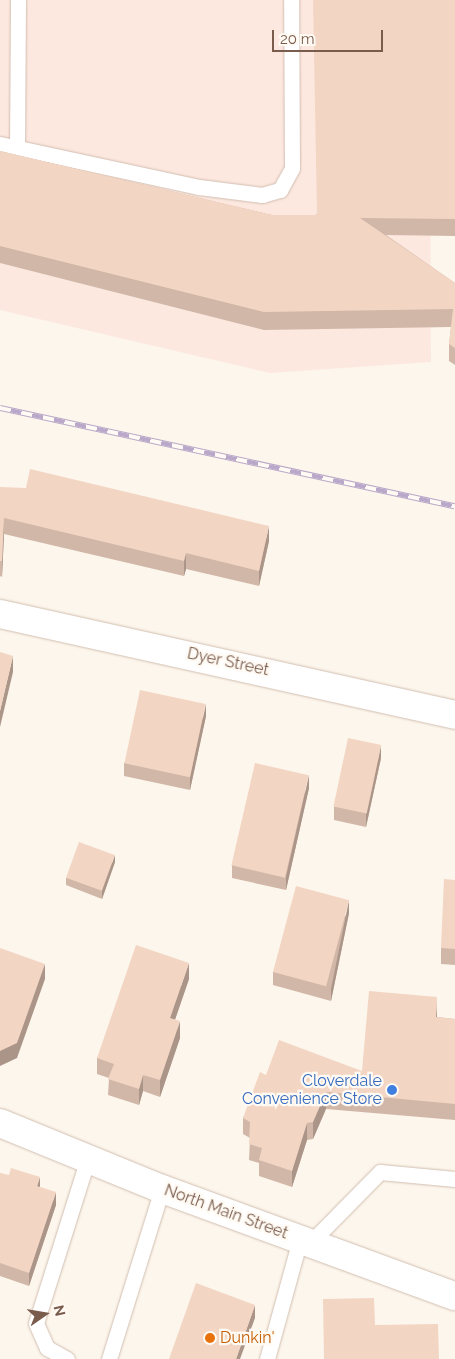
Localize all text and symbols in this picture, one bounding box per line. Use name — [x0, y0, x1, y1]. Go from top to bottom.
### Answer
scale bar — [275, 20, 386, 52]
text: 20 m — [280, 30, 315, 48]
street label: Dyer Street — [185, 644, 271, 680]
place label: Cloverdale Convenience Store — [242, 1071, 382, 1109]
marker: Cloverdale Convenience Store — [386, 1084, 398, 1096]
street label: North Main Street — [162, 1181, 290, 1243]
north arrow — [20, 1289, 70, 1339]
text: N — [51, 1304, 69, 1318]
place label: Dunkin' — [220, 1328, 275, 1348]
marker: Dunkin' — [204, 1332, 216, 1344]

